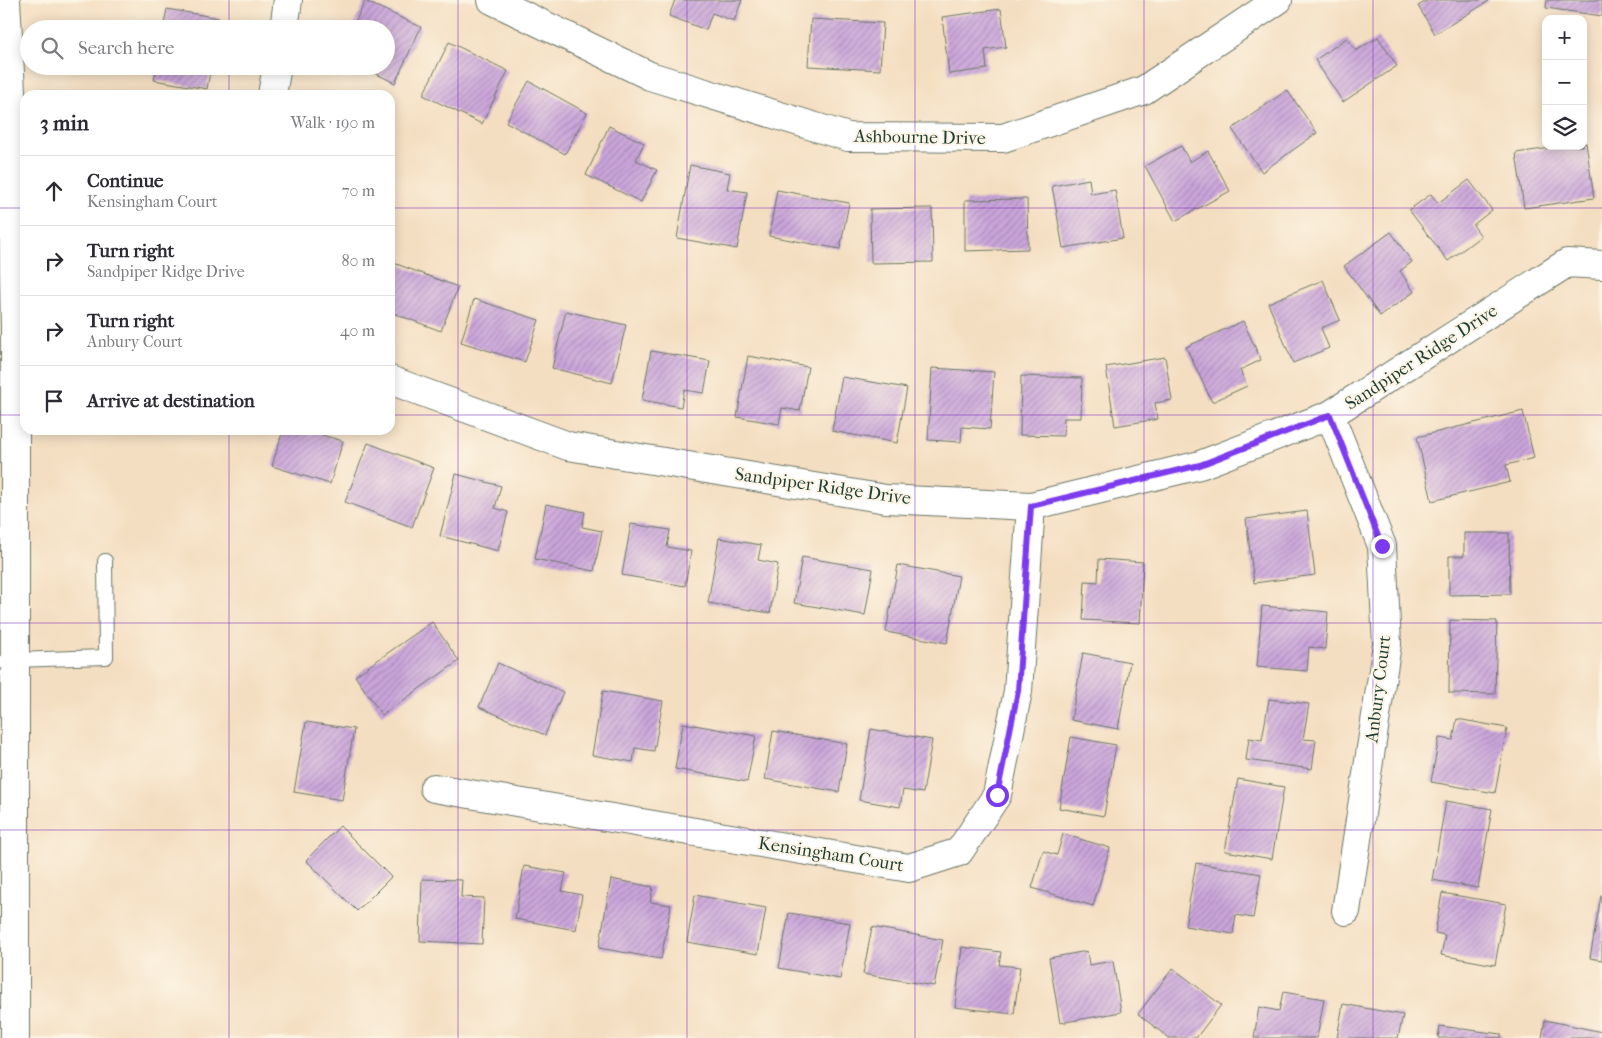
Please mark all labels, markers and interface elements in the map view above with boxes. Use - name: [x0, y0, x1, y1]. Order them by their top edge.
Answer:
- map controls: [1542, 15, 1587, 150]
- button: +: [1542, 15, 1587, 60]
- search box: [20, 20, 395, 75]
- icon: search: [38, 34, 66, 62]
- text: Search here: [78, 37, 174, 59]
- button: −: [1542, 60, 1587, 105]
- button: layers: [1542, 105, 1587, 150]
- text: 3 min: [40, 111, 89, 135]
- text: Walk · 190 m: [291, 113, 375, 132]
- street label: Ashbourne Drive: [853, 126, 986, 149]
- text: Continue: [87, 170, 163, 192]
- icon: ahead: [40, 177, 68, 205]
- text: 70 m: [342, 181, 375, 200]
- text: Kensingham Court: [87, 192, 218, 211]
- text: Turn right: [87, 240, 174, 262]
- icon: right: [40, 247, 68, 275]
- text: 80 m: [341, 251, 375, 270]
- text: Sandpiper Ridge Drive: [87, 262, 245, 281]
- street label: Sandpiper Ridge Drive: [1341, 300, 1501, 415]
- text: Turn right: [87, 310, 174, 332]
- icon: right: [40, 317, 68, 345]
- text: 40 m: [340, 321, 375, 340]
- text: Anbury Court: [87, 332, 183, 351]
- icon: arrive: [40, 387, 68, 415]
- text: Arrive at destination: [87, 390, 255, 412]
- street label: Sandpiper Ridge Drive: [734, 464, 912, 509]
- route end: [1371, 535, 1394, 558]
- street label: Anbury Court: [1361, 634, 1396, 745]
- route start: [986, 784, 1009, 807]
- street label: Kensingham Court: [757, 833, 906, 876]

